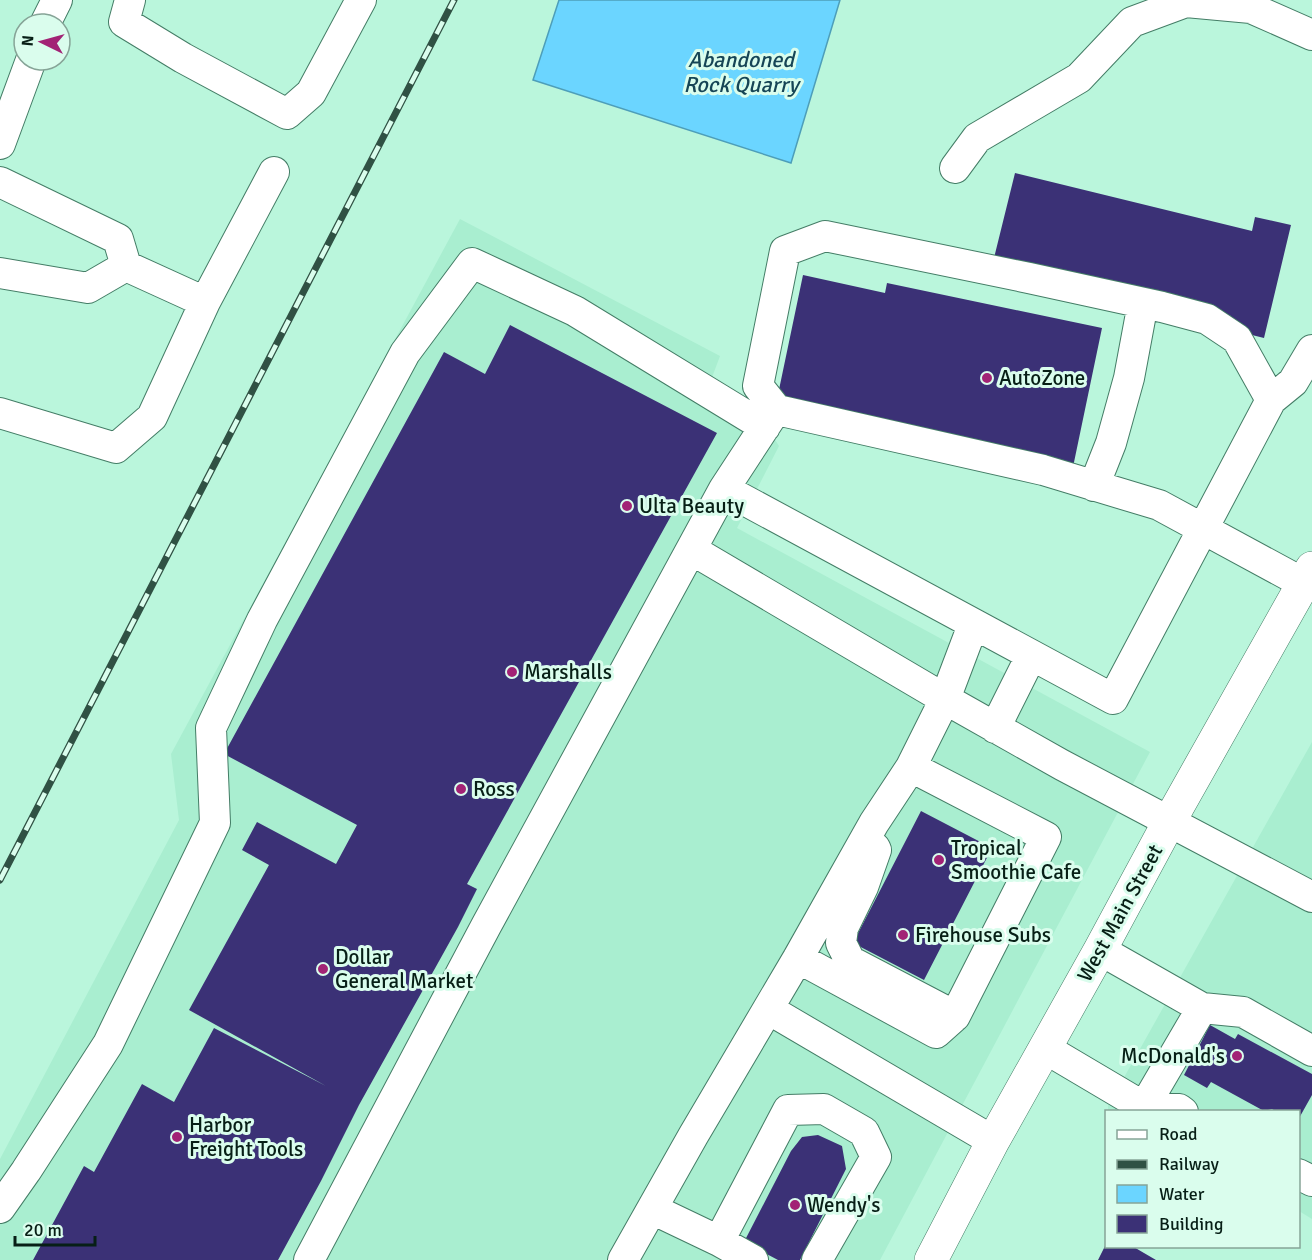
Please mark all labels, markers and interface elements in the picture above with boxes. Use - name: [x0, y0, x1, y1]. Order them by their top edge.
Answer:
- north arrow: [12, 12, 72, 72]
- text: N: [18, 34, 39, 47]
- water label: Abandoned Rock Quarry: [683, 46, 801, 98]
- place label: AutoZone: [999, 365, 1085, 391]
- marker: AutoZone: [980, 371, 994, 385]
- place label: Ulta Beauty: [639, 493, 744, 519]
- marker: Ulta Beauty: [620, 499, 634, 513]
- place label: Marshalls: [524, 659, 612, 685]
- marker: Marshalls: [505, 665, 519, 679]
- place label: Ross: [473, 776, 515, 802]
- marker: Ross: [454, 782, 468, 796]
- place label: Tropical Smoothie Cafe: [951, 835, 1081, 885]
- street label: West Main Street: [1072, 840, 1168, 986]
- marker: Tropical Smoothie Cafe: [932, 853, 946, 867]
- place label: Firehouse Subs: [915, 922, 1051, 948]
- marker: Firehouse Subs: [896, 928, 910, 942]
- place label: Dollar General Market: [335, 944, 473, 994]
- marker: Dollar General Market: [316, 962, 330, 976]
- place label: McDonald's: [1121, 1043, 1225, 1069]
- marker: McDonald's: [1230, 1049, 1244, 1063]
- legend: [1105, 1110, 1300, 1248]
- place label: Harbor Freight Tools: [189, 1112, 303, 1162]
- text: Road: [1159, 1123, 1198, 1145]
- marker: Harbor Freight Tools: [170, 1130, 184, 1144]
- text: Railway: [1159, 1153, 1220, 1175]
- text: Water: [1159, 1183, 1205, 1205]
- place label: Wendy's: [807, 1192, 880, 1218]
- marker: Wendy's: [788, 1198, 802, 1212]
- scale bar: [15, 1209, 94, 1247]
- text: Building: [1159, 1213, 1223, 1235]
- text: 20 m: [24, 1219, 62, 1241]

